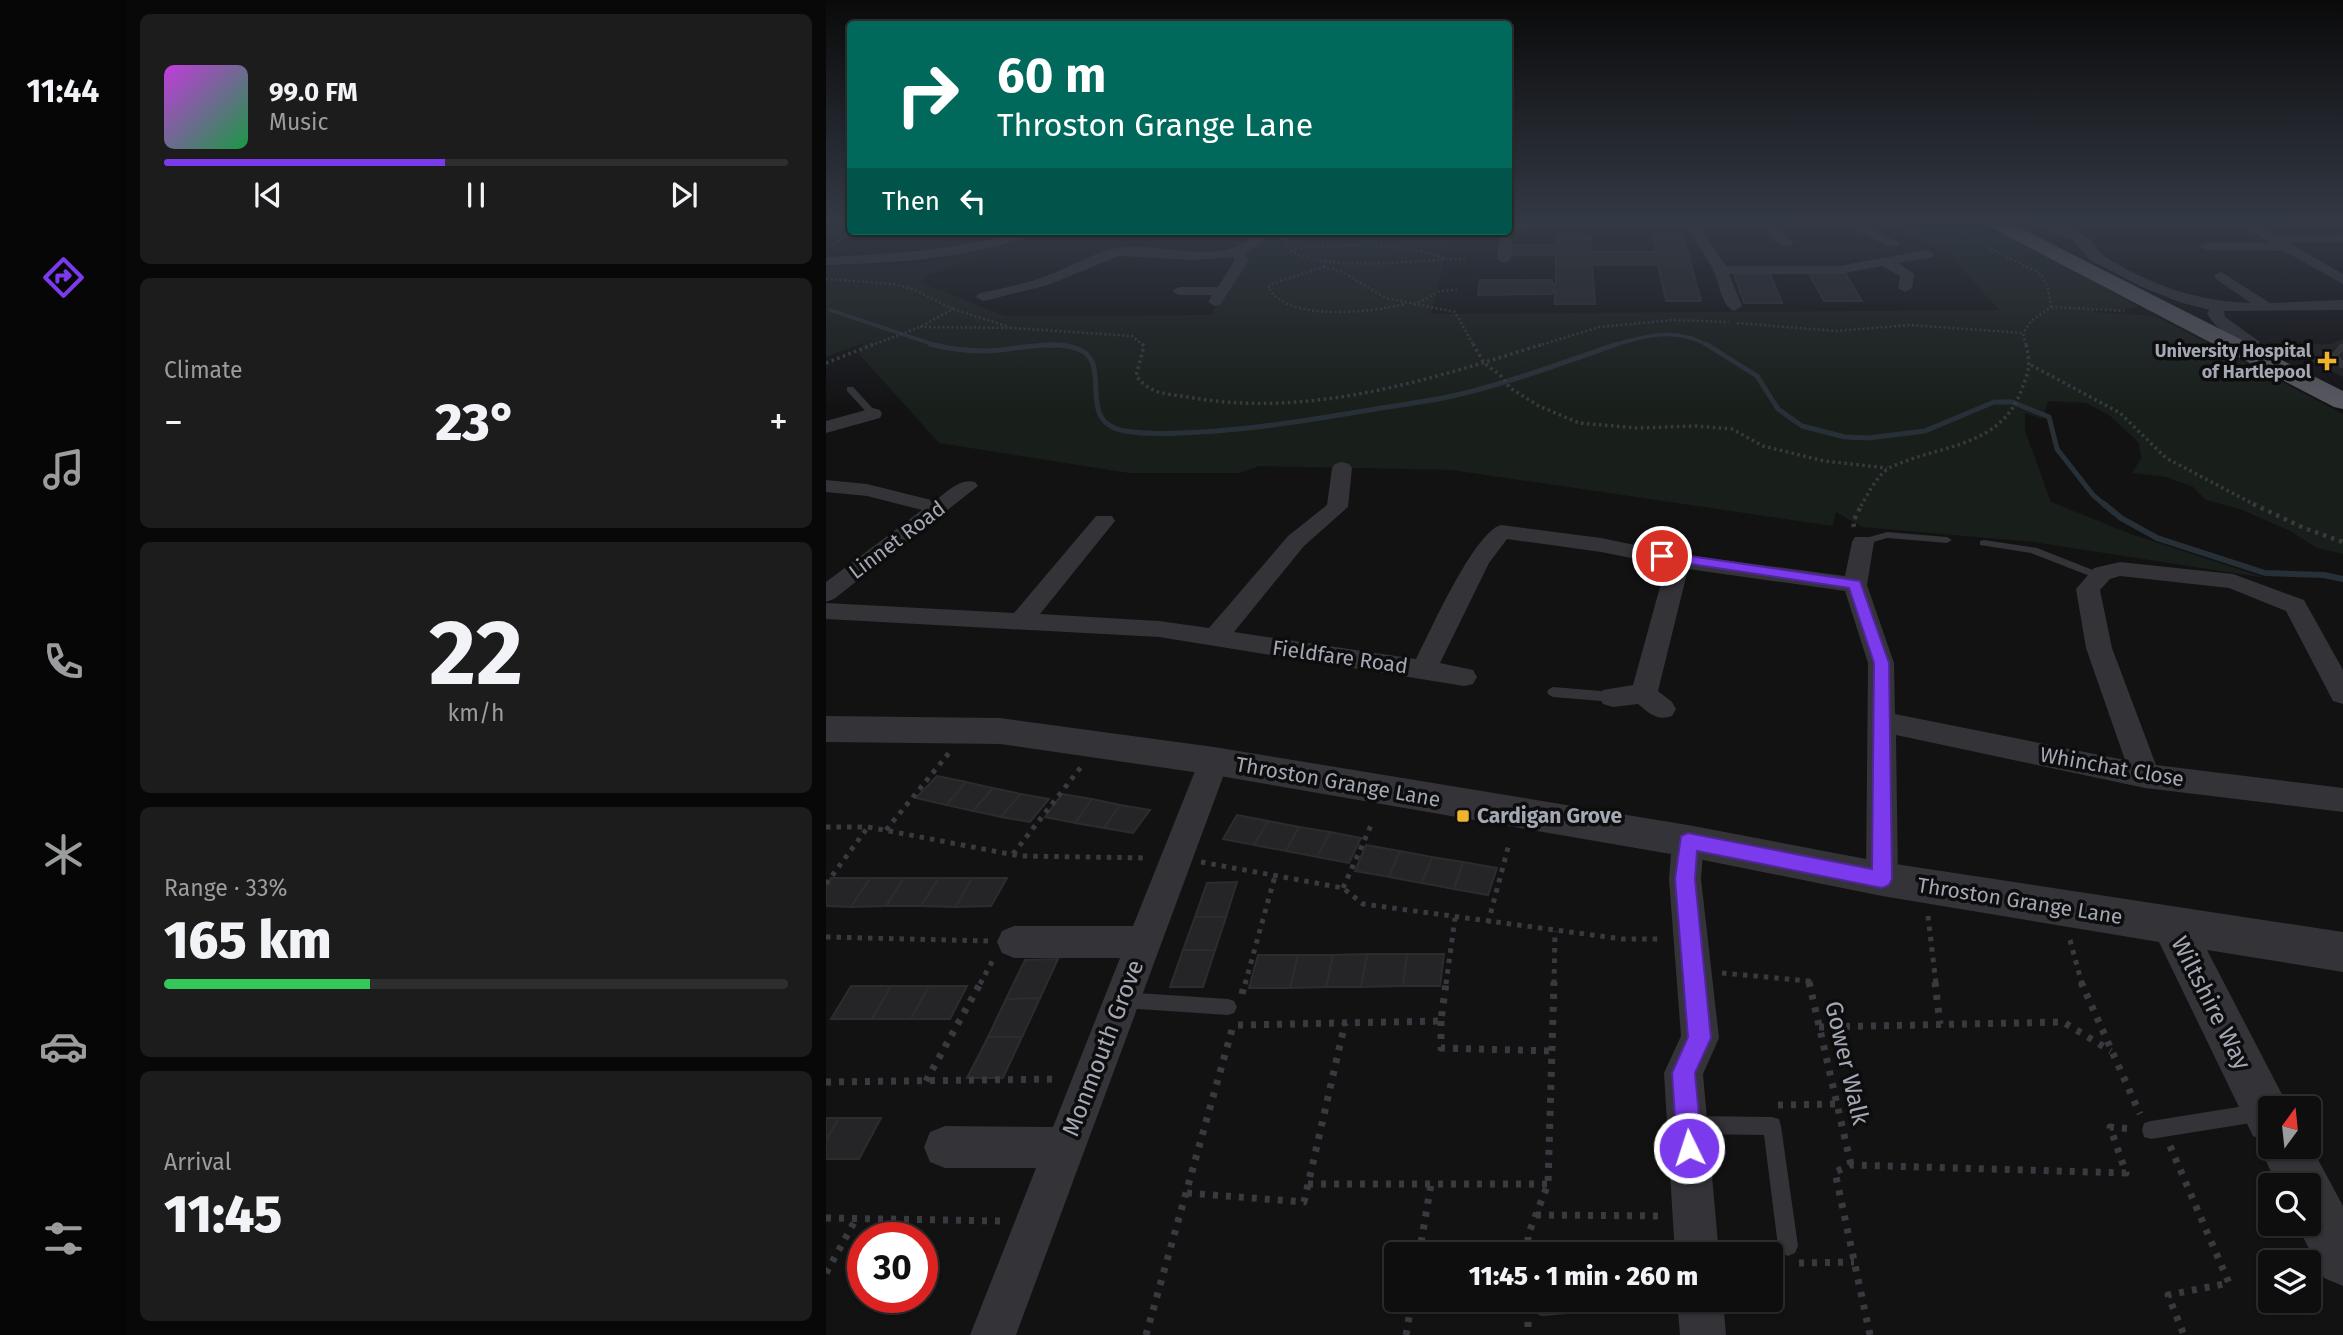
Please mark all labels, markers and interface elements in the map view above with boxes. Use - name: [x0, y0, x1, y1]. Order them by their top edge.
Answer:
- text: 60 m: [997, 46, 1106, 105]
- icon: right: [882, 49, 973, 140]
- text: 11:44: [27, 72, 99, 110]
- text: 99.0 FM: [269, 77, 358, 108]
- text: Throston Grange Lane: [997, 106, 1313, 144]
- text: Music: [269, 108, 329, 136]
- icon: previous: [249, 176, 287, 214]
- icon: pause: [457, 176, 495, 214]
- icon: next: [665, 176, 703, 214]
- icon: left: [954, 182, 992, 220]
- text: Then: [882, 186, 940, 217]
- icon: directions: [39, 253, 88, 302]
- place label: University Hospital of Hartlepool: [2155, 340, 2312, 383]
- marker: University Hospital of Hartlepool: [2317, 351, 2337, 371]
- text: Climate: [164, 356, 243, 384]
- text: 23°: [435, 391, 517, 454]
- text: −: [164, 399, 183, 445]
- text: +: [769, 399, 788, 445]
- icon: music: [39, 445, 88, 494]
- street label: Linnet Road: [844, 495, 950, 585]
- pin: [1632, 526, 1692, 586]
- icon: arrive: [1643, 537, 1681, 575]
- text: 22: [429, 599, 523, 708]
- street label: Fieldfare Road: [1271, 635, 1409, 679]
- icon: phone: [39, 637, 88, 686]
- text: km/h: [448, 699, 504, 727]
- street label: Whinchat Close: [2038, 742, 2186, 792]
- street label: Throston Grange Lane: [1234, 751, 1442, 813]
- place label: Cardigan Grove: [1477, 803, 1622, 829]
- marker: Cardigan Grove: [1455, 808, 1471, 824]
- icon: climate: [39, 830, 88, 879]
- street label: Throston Grange Lane: [1916, 872, 2124, 930]
- text: Range · 33%: [164, 874, 287, 902]
- text: 165 km: [164, 909, 331, 972]
- street label: Wiltshire Way: [2165, 932, 2257, 1075]
- street label: Monmouth Grove: [1056, 956, 1150, 1140]
- street label: Gower Walk: [1819, 998, 1875, 1128]
- icon: car: [39, 1022, 88, 1071]
- north arrow: [2258, 1096, 2320, 1158]
- map controls: [2258, 1096, 2321, 1313]
- position arrow: [1652, 1111, 1726, 1185]
- text: Arrival: [164, 1148, 231, 1176]
- button: search: [2258, 1173, 2321, 1236]
- text: 11:45: [164, 1183, 282, 1246]
- icon: filters: [39, 1214, 88, 1263]
- speed limit sign: 30: [847, 1222, 938, 1313]
- button: layers: [2258, 1250, 2321, 1313]
- text: 11:45 · 1 min · 260 m: [1469, 1261, 1698, 1292]

